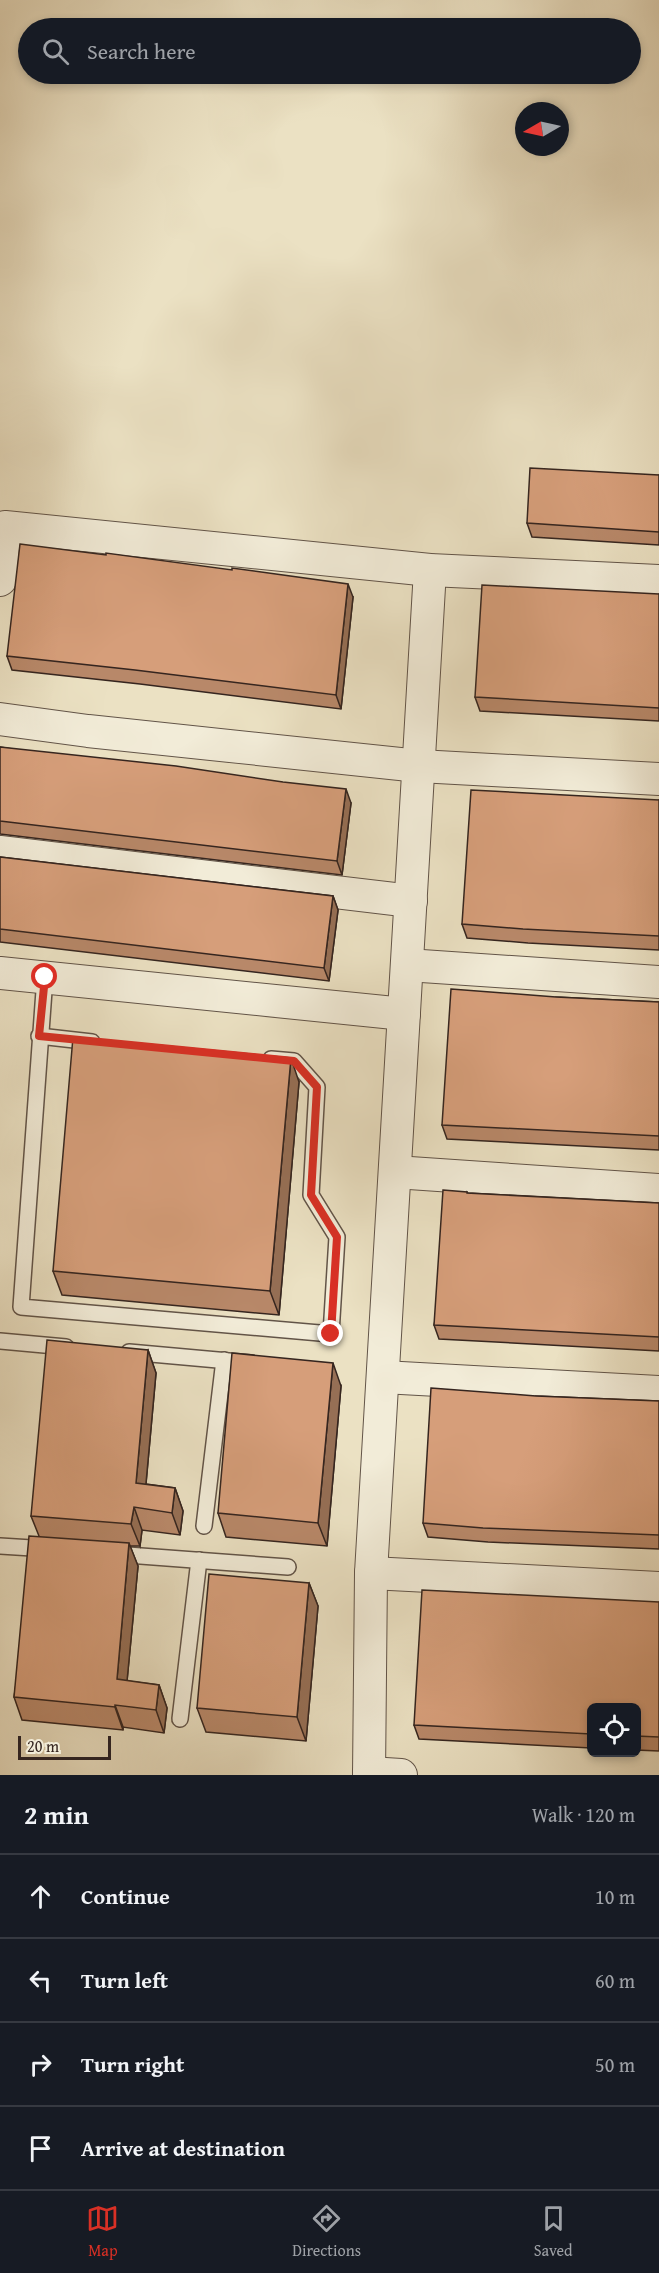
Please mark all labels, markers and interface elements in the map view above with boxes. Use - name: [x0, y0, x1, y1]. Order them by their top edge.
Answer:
- search box: [18, 18, 641, 84]
- icon: search: [39, 35, 72, 68]
- text: Search here: [87, 35, 196, 67]
- north arrow: [515, 102, 569, 156]
- route start: [31, 963, 57, 989]
- route end: [317, 1320, 343, 1346]
- map controls: [587, 1703, 641, 1757]
- button: locate: [587, 1703, 641, 1757]
- scale bar: [18, 1733, 111, 1760]
- text: 20 m: [27, 1734, 59, 1758]
- text: 2 min: [24, 1795, 89, 1834]
- text: Walk · 120 m: [532, 1800, 635, 1829]
- icon: ahead: [24, 1880, 57, 1913]
- text: Continue: [81, 1880, 170, 1912]
- text: 10 m: [595, 1882, 635, 1911]
- icon: left: [24, 1964, 57, 1997]
- text: Turn left: [81, 1964, 168, 1996]
- text: 60 m: [595, 1966, 635, 1995]
- icon: right: [24, 2048, 57, 2081]
- text: Turn right: [81, 2048, 184, 2080]
- text: 50 m: [595, 2050, 635, 2079]
- icon: arrive: [24, 2132, 57, 2165]
- text: Arrive at destination: [81, 2132, 285, 2164]
- tab: Map: [86, 2202, 119, 2262]
- tab: Directions: [292, 2202, 361, 2262]
- tab: Saved: [534, 2202, 573, 2262]

